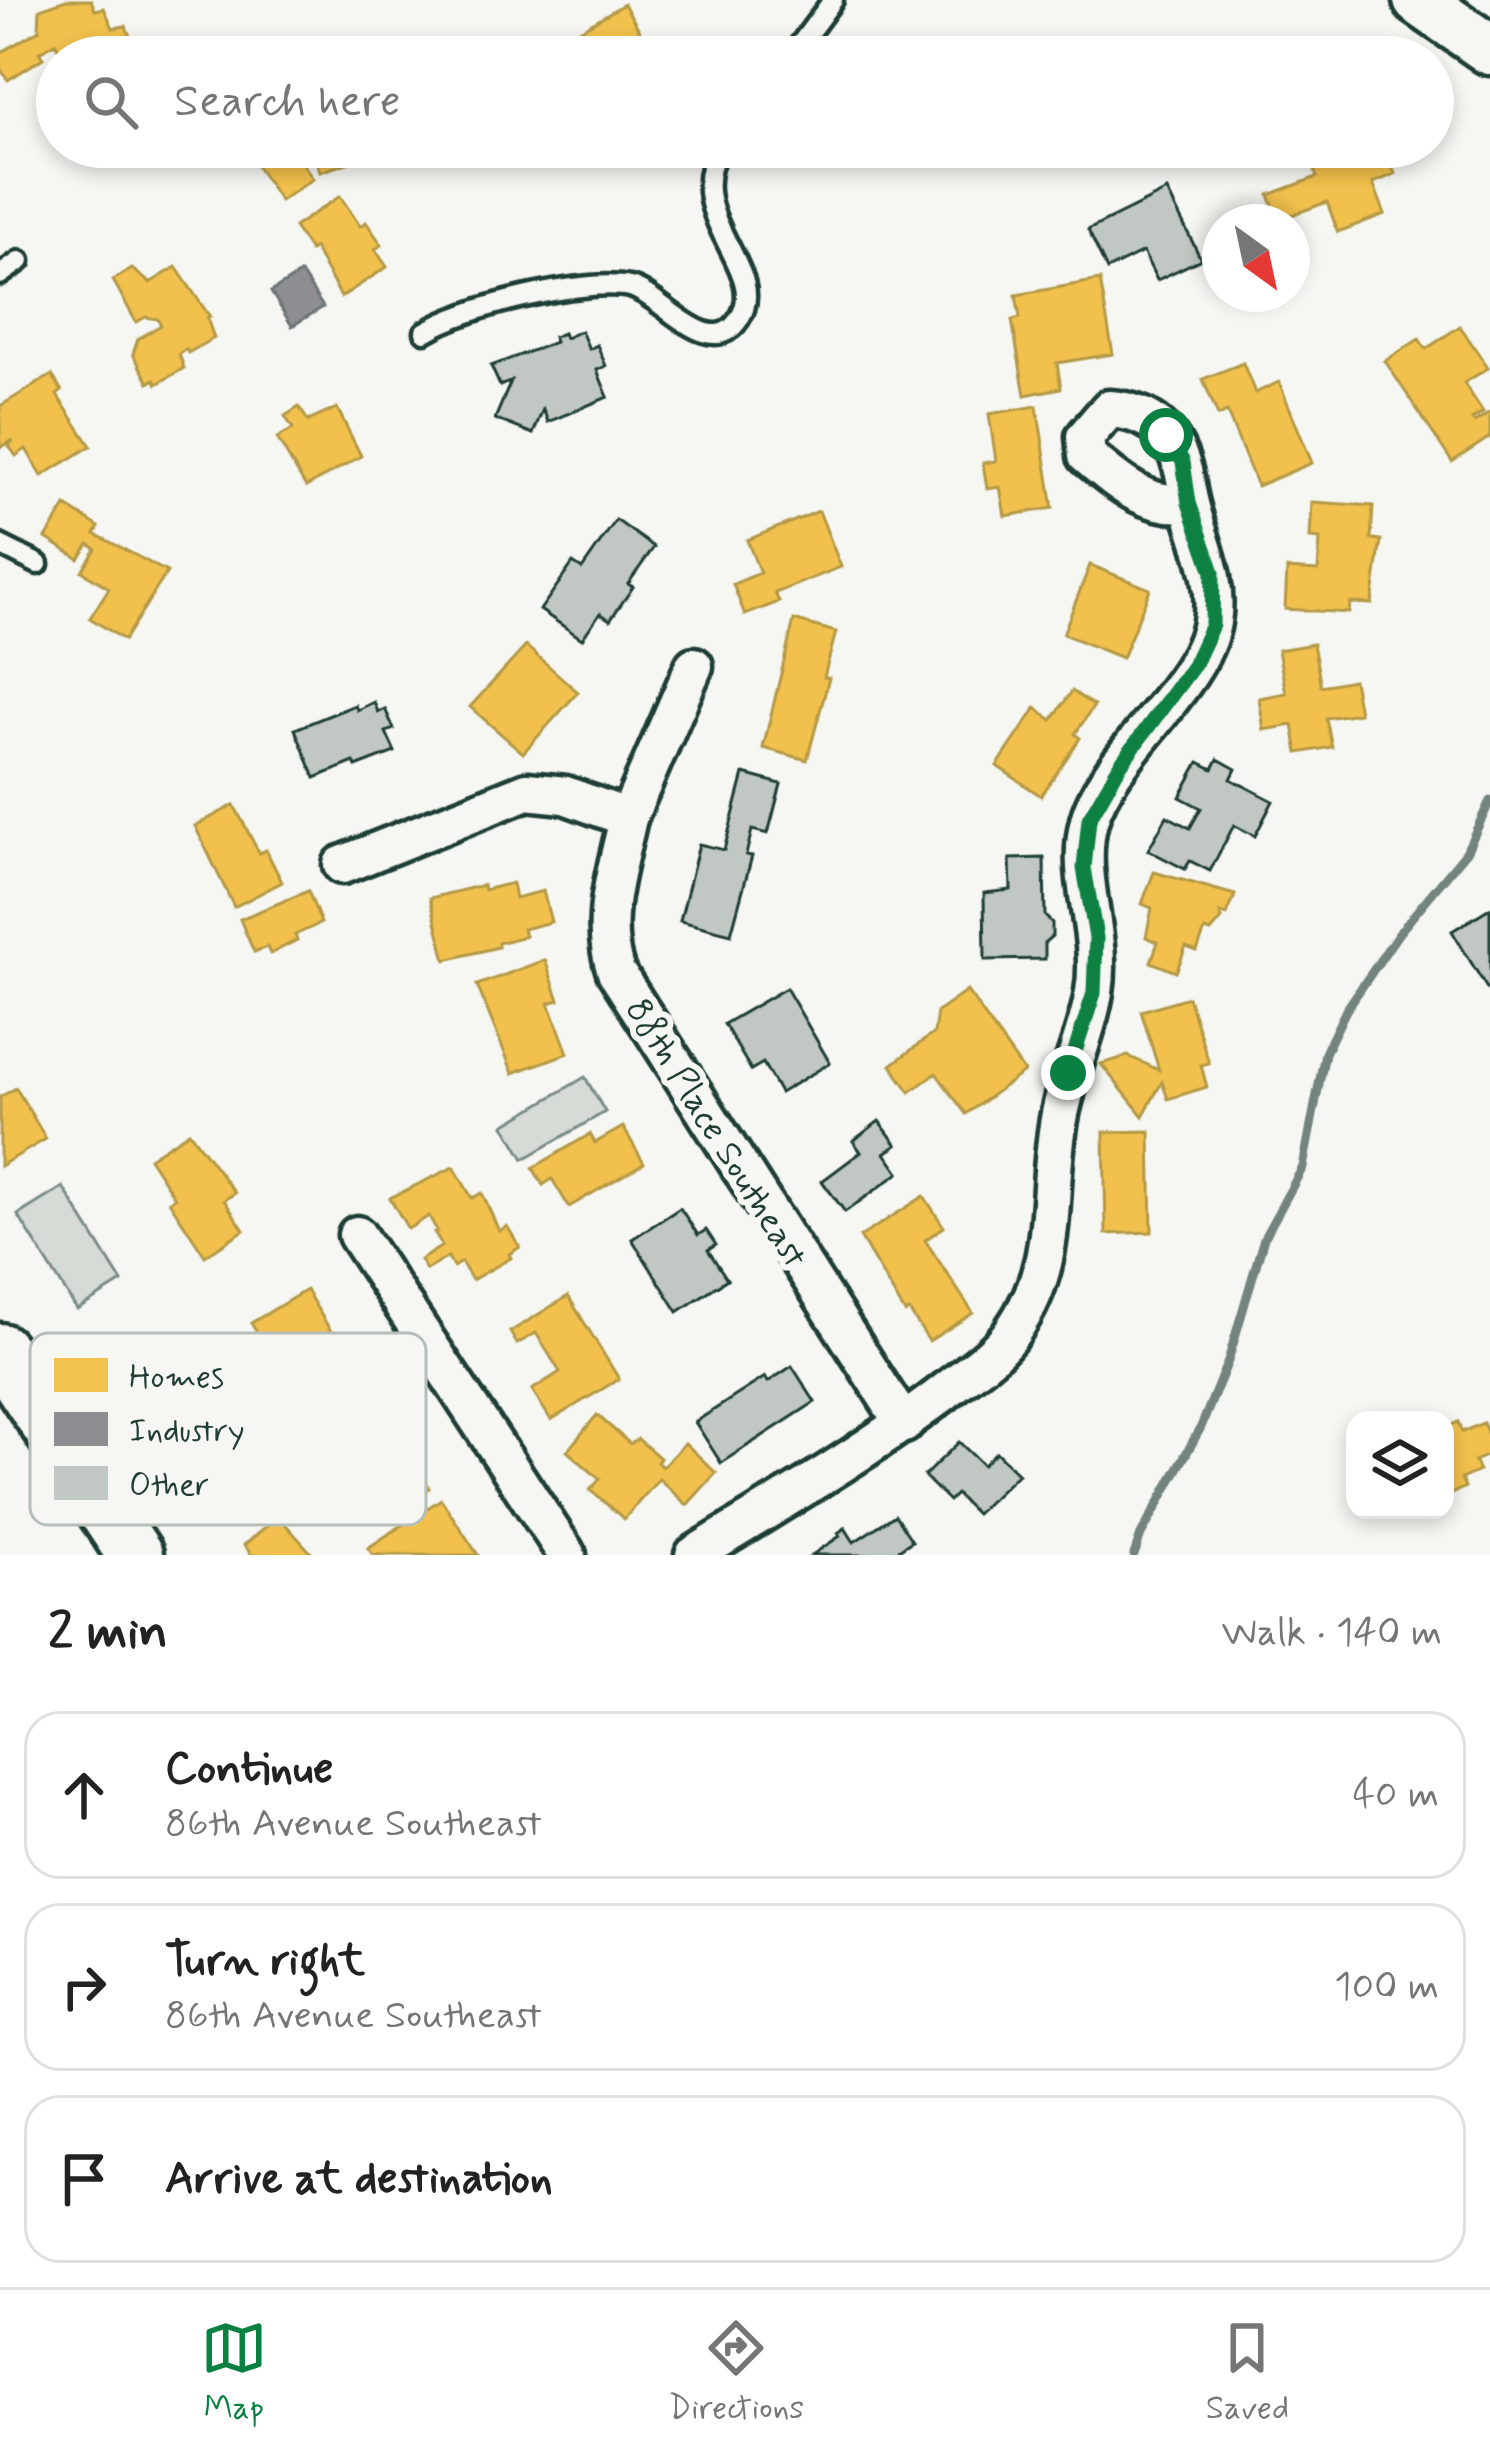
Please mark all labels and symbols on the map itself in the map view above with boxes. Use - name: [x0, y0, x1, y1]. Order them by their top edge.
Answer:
- north arrow: [1202, 204, 1310, 312]
- route start: [1139, 408, 1193, 462]
- street label: 88th Place Southeast: [613, 990, 817, 1278]
- route end: [1041, 1046, 1095, 1100]
- legend: [30, 1333, 426, 1525]
- text: Homes: [129, 1356, 224, 1400]
- text: Industry: [129, 1410, 245, 1454]
- text: Other: [129, 1464, 209, 1508]

